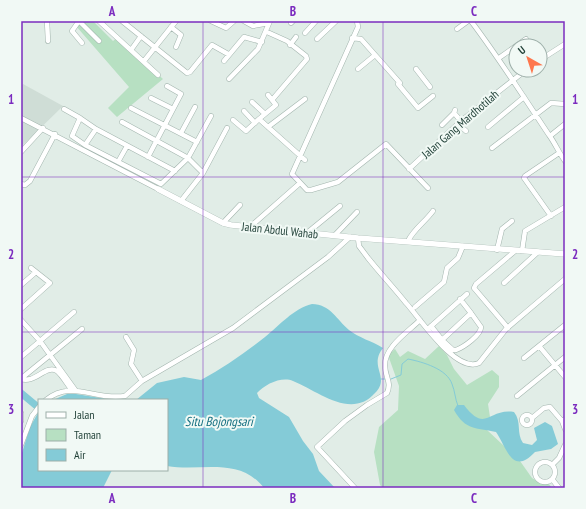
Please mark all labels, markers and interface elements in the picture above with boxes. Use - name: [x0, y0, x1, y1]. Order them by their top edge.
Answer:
- text: A: [108, 3, 116, 20]
- text: B: [290, 3, 296, 20]
- text: C: [471, 3, 477, 20]
- north arrow: [508, 38, 548, 78]
- text: U: [515, 43, 529, 57]
- street label: Jalan Gang Mardhotilah: [418, 87, 502, 162]
- text: 1: [8, 91, 14, 108]
- text: 1: [572, 91, 578, 108]
- street label: Jalan Abdul Wahab: [240, 218, 319, 241]
- text: 2: [8, 246, 14, 263]
- text: 2: [572, 246, 578, 263]
- legend: [38, 399, 168, 471]
- text: 3: [8, 401, 14, 418]
- text: 3: [572, 401, 578, 418]
- text: Jalan: [73, 407, 95, 422]
- water label: Situ Bojongsari: [185, 413, 255, 430]
- text: Taman: [74, 427, 101, 442]
- text: Air: [74, 447, 86, 462]
- text: A: [108, 490, 116, 507]
- text: B: [290, 490, 296, 507]
- text: C: [471, 490, 477, 507]

